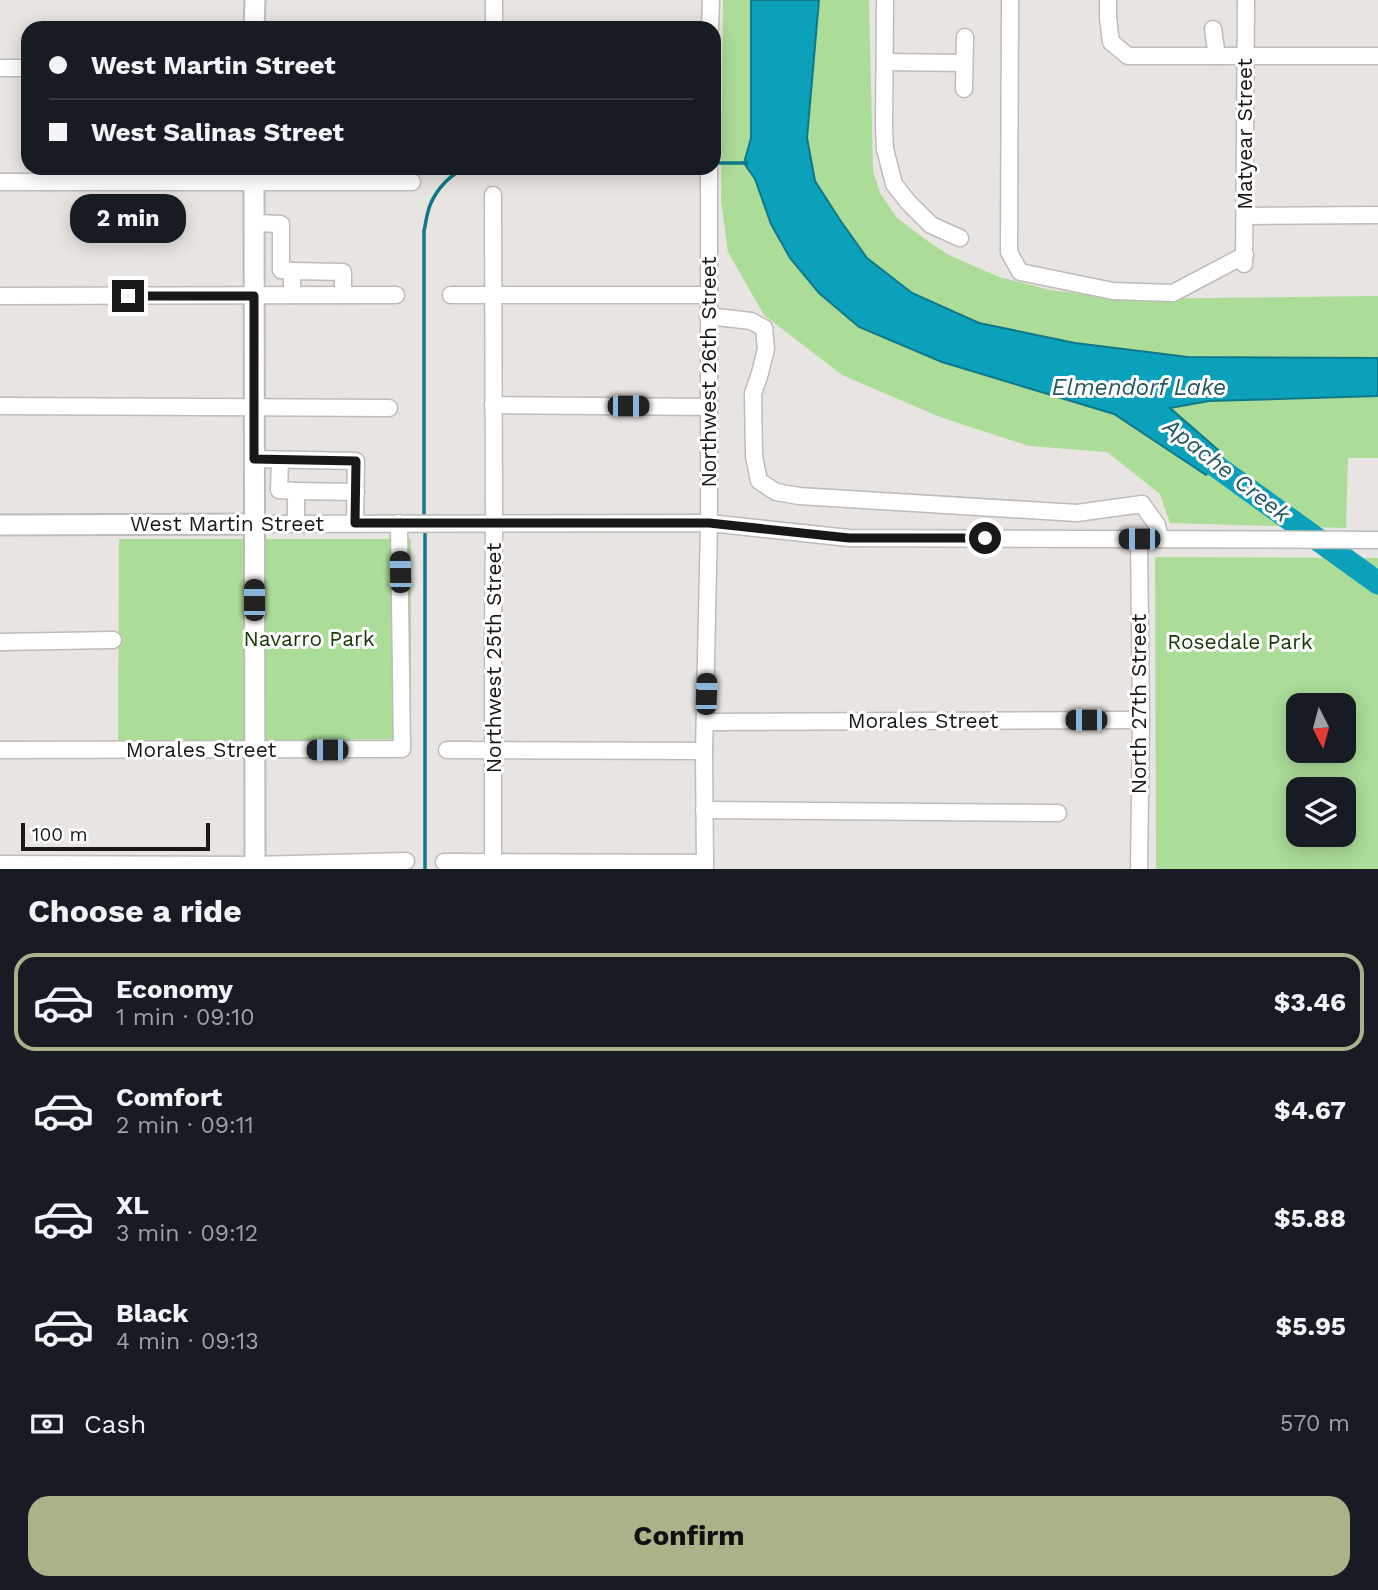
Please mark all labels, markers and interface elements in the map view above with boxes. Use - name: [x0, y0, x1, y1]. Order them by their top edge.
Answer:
- text: West Martin Street: [91, 50, 336, 80]
- street label: Matyear Street: [1232, 58, 1257, 210]
- text: West Salinas Street: [91, 117, 344, 147]
- callout: 2 min: [70, 194, 186, 244]
- text: 2 min: [97, 205, 159, 232]
- street label: Northwest 26th Street: [696, 256, 721, 487]
- route end: [112, 280, 144, 312]
- water label: Elmendorf Lake: [1052, 374, 1226, 401]
- car: [608, 396, 650, 417]
- water label: Apache Creek: [1157, 412, 1296, 529]
- street label: West Martin Street: [130, 511, 324, 536]
- route start: [969, 522, 1001, 554]
- car: [1119, 529, 1161, 550]
- street label: Northwest 25th Street: [481, 543, 506, 773]
- car: [390, 551, 411, 593]
- car: [244, 579, 265, 621]
- street label: North 27th Street: [1126, 614, 1151, 794]
- park label: Navarro Park: [243, 626, 375, 651]
- park label: Rosedale Park: [1167, 629, 1313, 654]
- car: [695, 673, 718, 715]
- north arrow: [1286, 693, 1356, 763]
- map controls: [1286, 693, 1356, 847]
- street label: Morales Street: [848, 708, 998, 733]
- car: [1066, 710, 1108, 731]
- street label: Morales Street: [126, 737, 276, 762]
- car: [307, 740, 349, 761]
- button: layers: [1286, 777, 1356, 847]
- scale bar: [21, 820, 210, 852]
- text: 100 m: [32, 823, 88, 846]
- text: Choose a ride: [28, 892, 242, 930]
- icon: car: [32, 971, 95, 1034]
- text: Economy: [116, 974, 233, 1004]
- text: $3.46: [1274, 987, 1346, 1017]
- text: 1 min · 09:10: [116, 1004, 255, 1031]
- icon: car: [32, 1079, 95, 1142]
- text: Comfort: [116, 1082, 222, 1112]
- text: $4.67: [1274, 1095, 1346, 1125]
- text: 2 min · 09:11: [116, 1112, 254, 1139]
- icon: car: [32, 1187, 95, 1250]
- text: XL: [116, 1190, 149, 1220]
- text: $5.88: [1274, 1203, 1346, 1233]
- text: 3 min · 09:12: [116, 1220, 258, 1247]
- icon: car: [32, 1295, 95, 1358]
- text: Black: [116, 1298, 188, 1328]
- text: $5.95: [1276, 1311, 1346, 1341]
- text: 4 min · 09:13: [116, 1328, 259, 1355]
- icon: cash: [28, 1405, 66, 1443]
- text: Cash: [84, 1409, 146, 1439]
- text: 570 m: [1280, 1410, 1350, 1437]
- button: Confirm: [28, 1496, 1350, 1576]

